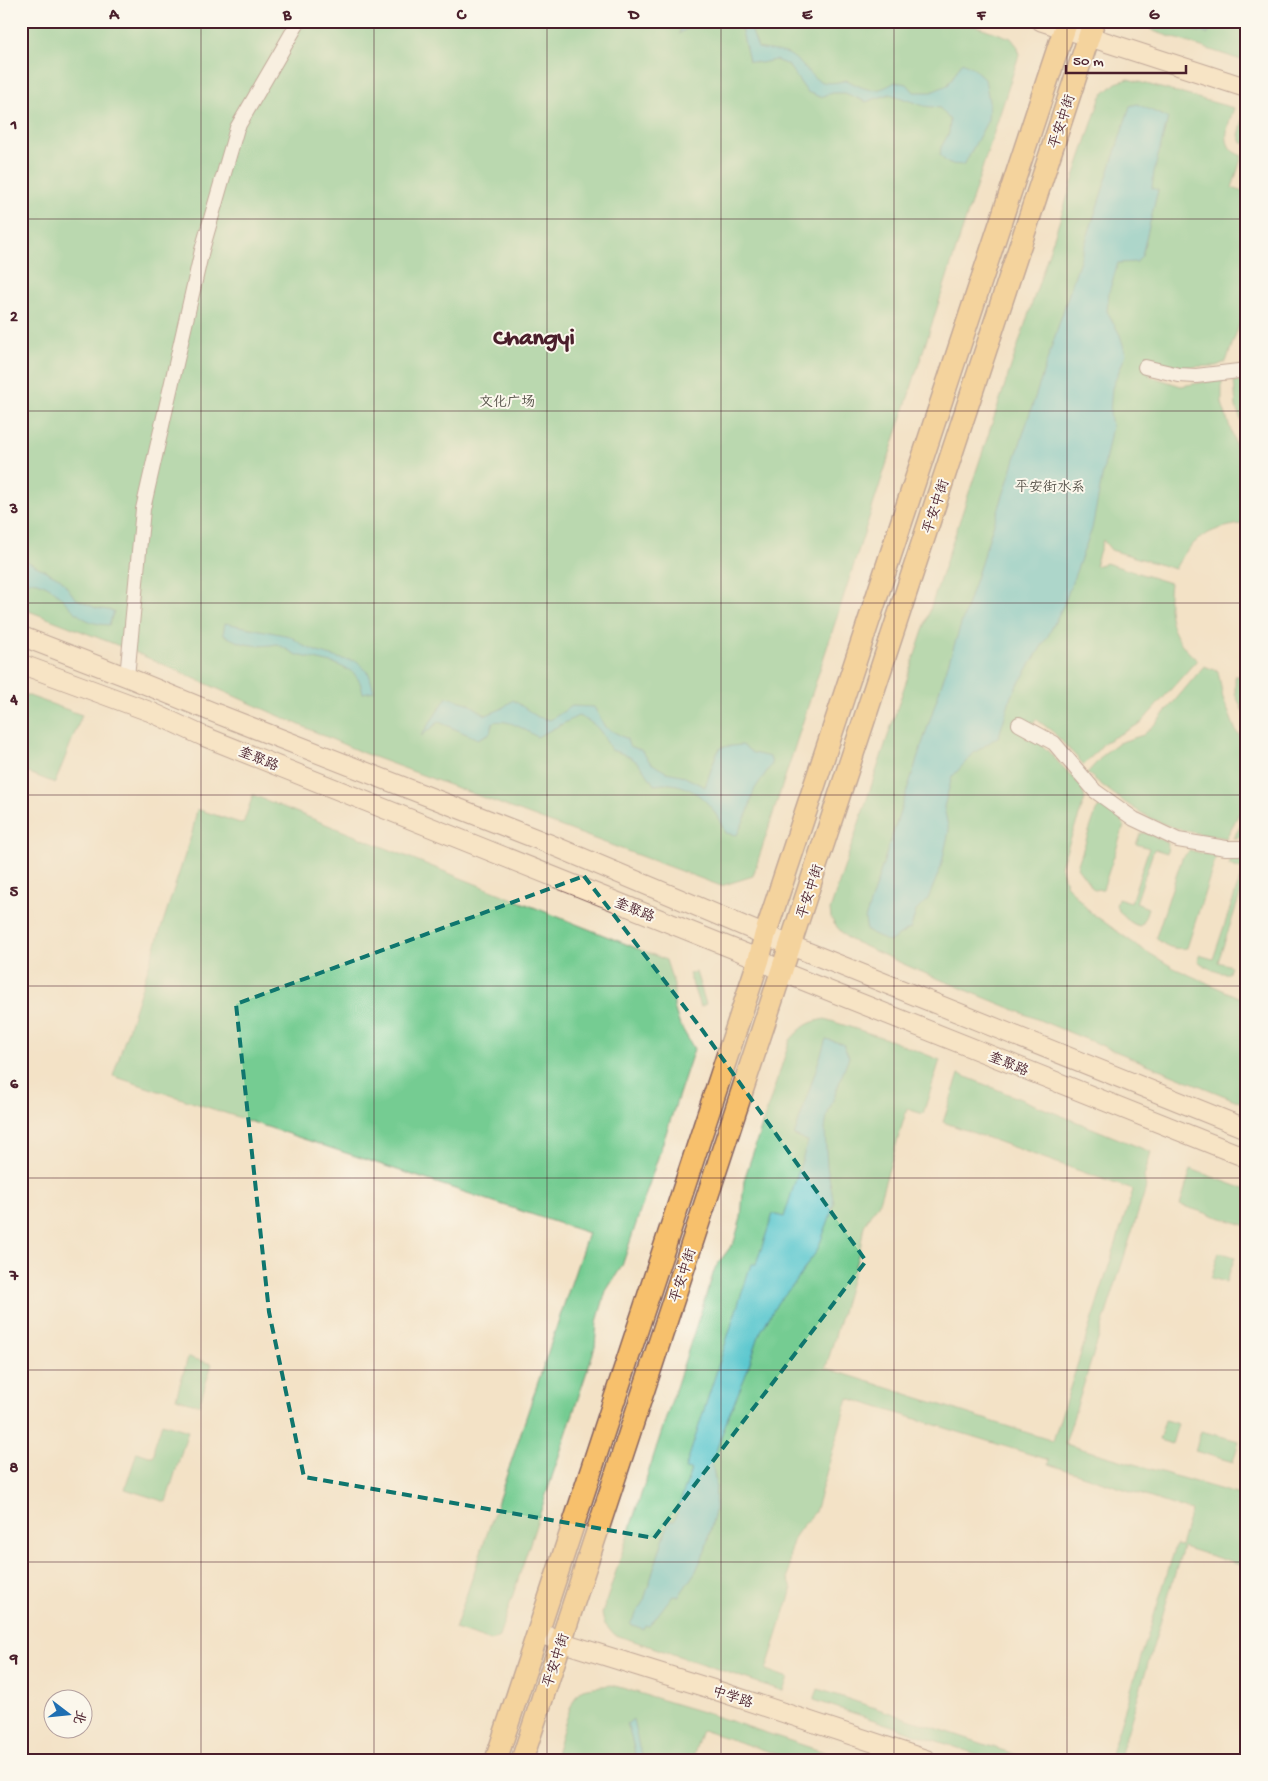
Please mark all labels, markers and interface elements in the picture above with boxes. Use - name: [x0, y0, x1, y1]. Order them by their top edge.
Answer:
- text: A: [108, 7, 120, 26]
- text: B: [282, 7, 292, 26]
- text: C: [456, 7, 467, 26]
- text: D: [627, 7, 640, 26]
- text: E: [802, 7, 813, 26]
- text: F: [976, 7, 987, 26]
- text: G: [1149, 7, 1160, 26]
- scale bar: [1066, 42, 1186, 74]
- text: 50 m: [1073, 53, 1104, 71]
- street label: 平安中街: [1046, 92, 1080, 151]
- text: 1: [10, 117, 17, 136]
- text: 2: [10, 309, 18, 328]
- district label: Changyi: [493, 325, 575, 354]
- park label: 文化广场: [479, 394, 535, 412]
- street label: 平安中街: [920, 477, 954, 536]
- park label: 平安街水系: [1015, 479, 1085, 497]
- text: 3: [9, 501, 18, 520]
- text: 4: [9, 692, 18, 711]
- street label: 奎聚路: [235, 744, 281, 776]
- street label: 平安中街: [794, 862, 828, 921]
- text: 5: [10, 884, 19, 903]
- street label: 奎聚路: [611, 895, 657, 927]
- street label: 奎聚路: [985, 1049, 1031, 1081]
- text: 6: [10, 1076, 19, 1095]
- street label: 平安中街: [667, 1246, 701, 1305]
- text: 7: [9, 1268, 19, 1287]
- text: 8: [10, 1460, 19, 1479]
- street label: 平安中街: [540, 1631, 574, 1690]
- text: 9: [9, 1651, 18, 1670]
- street label: 中学路: [710, 1683, 755, 1713]
- north arrow: [42, 1688, 92, 1738]
- text: 北: [68, 1708, 88, 1726]

